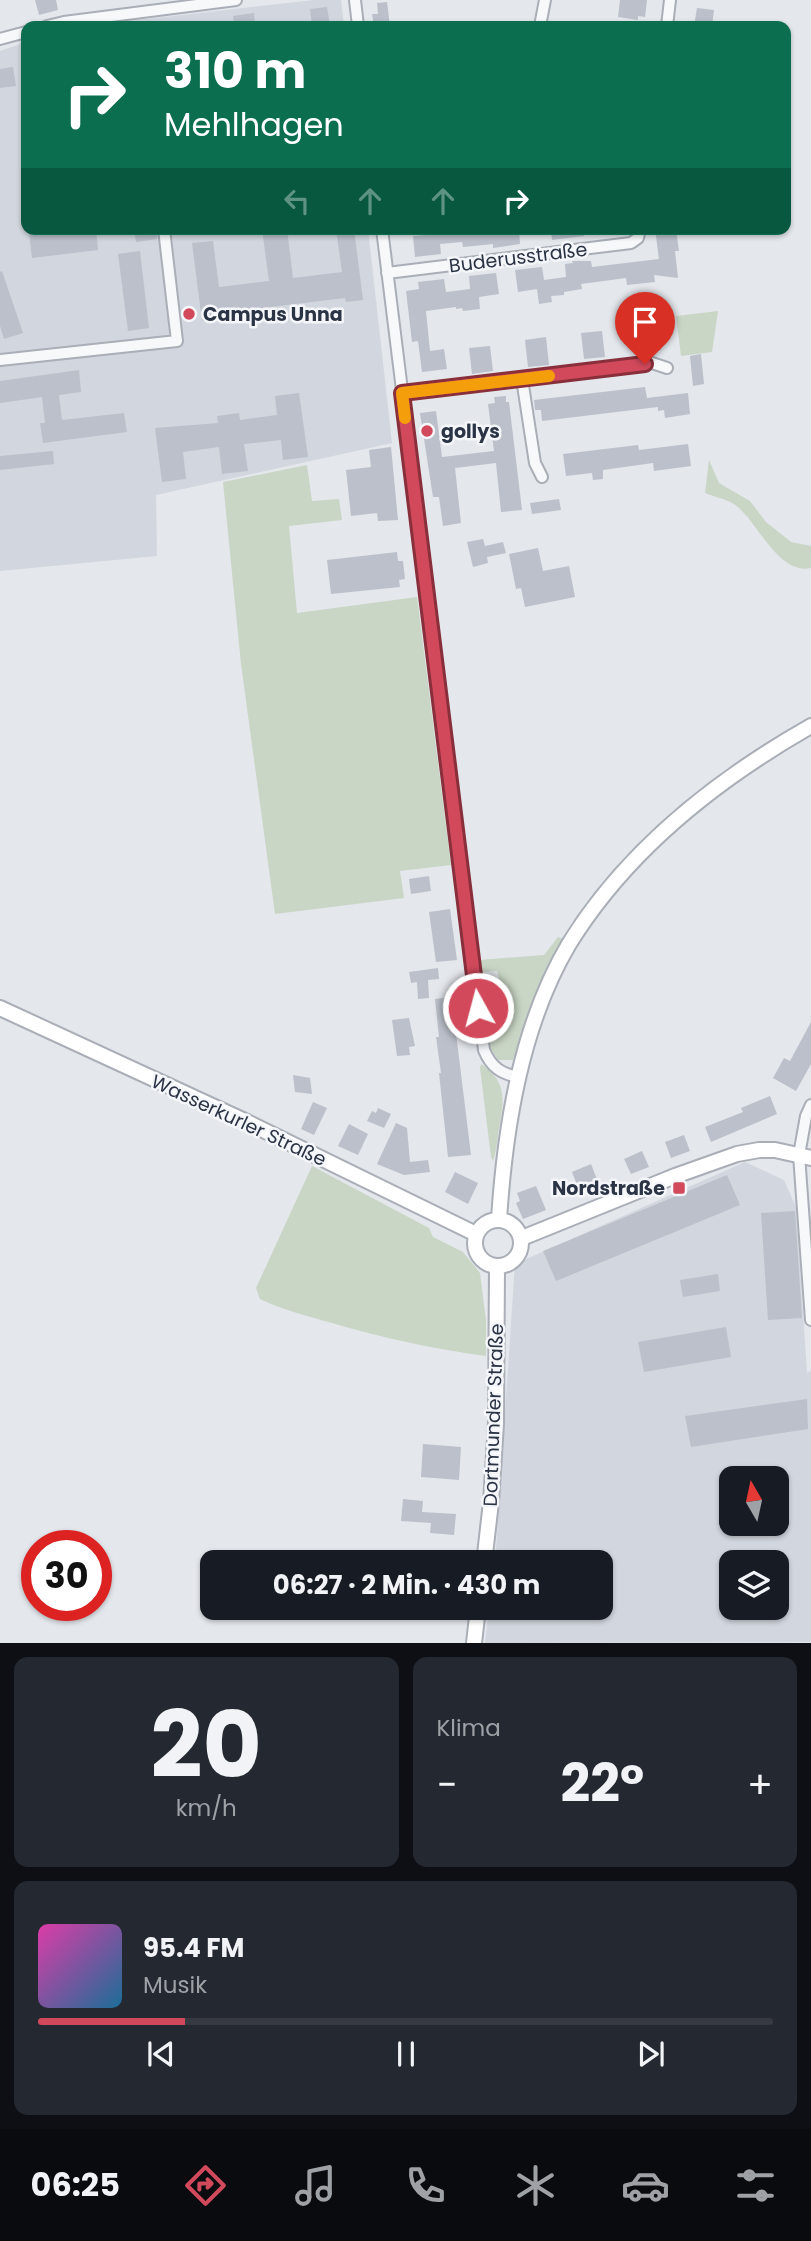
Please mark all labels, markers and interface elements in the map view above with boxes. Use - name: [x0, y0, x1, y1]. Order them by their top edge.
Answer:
- text: 310 m: [164, 37, 306, 105]
- icon: right: [49, 49, 140, 140]
- text: Mehlhagen: [164, 102, 344, 147]
- icon: left: [278, 182, 316, 220]
- icon: ahead: [351, 182, 389, 220]
- icon: ahead: [424, 182, 462, 220]
- icon: right: [497, 182, 535, 220]
- street label: Buderusstraße: [447, 236, 589, 279]
- pin: [615, 292, 675, 364]
- place label: Campus Unna: [203, 301, 343, 328]
- icon: arrive: [626, 303, 664, 341]
- marker: Campus Unna: [181, 306, 197, 322]
- place label: gollys: [441, 418, 500, 445]
- marker: gollys: [419, 423, 435, 439]
- position arrow: [441, 971, 515, 1045]
- street label: Wasserkurler Straße: [147, 1068, 331, 1173]
- place label: Nordstraße: [552, 1175, 665, 1202]
- marker: Nordstraße: [671, 1180, 687, 1196]
- street label: Dortmunder Straße: [477, 1323, 510, 1507]
- north arrow: [719, 1466, 789, 1536]
- map controls: [719, 1466, 789, 1620]
- speed limit sign: 30: [21, 1530, 112, 1621]
- button: layers: [719, 1550, 789, 1620]
- text: 06:27 · 2 Min. · 430 m: [273, 1567, 540, 1603]
- text: 20: [151, 1681, 262, 1809]
- text: Klima: [437, 1712, 501, 1744]
- text: 22°: [561, 1747, 644, 1820]
- text: −: [437, 1758, 457, 1811]
- text: +: [747, 1758, 773, 1811]
- text: km/h: [176, 1792, 237, 1824]
- text: 95.4 FM: [143, 1930, 244, 1966]
- text: Musik: [143, 1969, 207, 2001]
- icon: previous: [142, 2035, 180, 2073]
- icon: pause: [387, 2035, 425, 2073]
- icon: next: [632, 2035, 670, 2073]
- icon: directions: [181, 2161, 230, 2210]
- icon: music: [291, 2161, 340, 2210]
- icon: phone: [401, 2161, 450, 2210]
- icon: climate: [511, 2161, 560, 2210]
- icon: car: [621, 2161, 670, 2210]
- icon: filters: [731, 2161, 780, 2210]
- text: 06:25: [31, 2162, 120, 2207]

